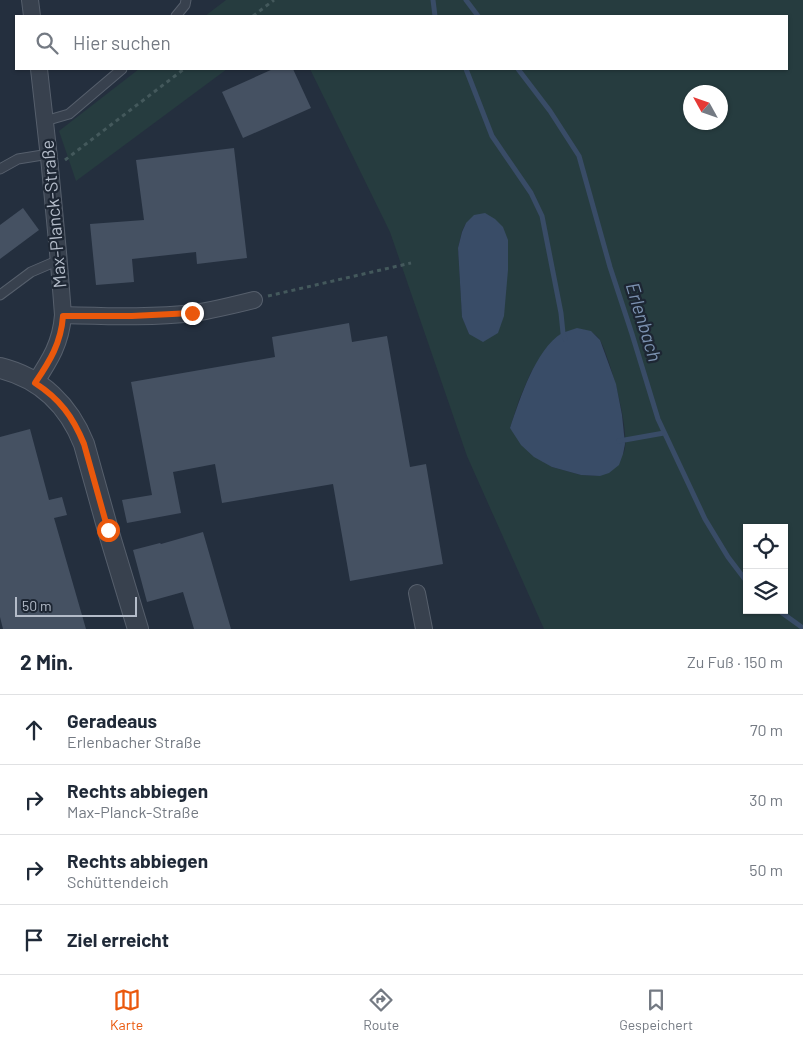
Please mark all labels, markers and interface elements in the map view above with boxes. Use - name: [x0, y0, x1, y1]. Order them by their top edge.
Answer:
- search box: [15, 15, 788, 70]
- icon: search: [33, 29, 61, 57]
- text: Hier suchen: [73, 31, 171, 54]
- north arrow: [683, 85, 728, 130]
- street label: Max-Planck-Straße: [36, 139, 70, 289]
- water label: Erlenbach: [622, 280, 667, 364]
- route end: [181, 302, 204, 325]
- route start: [97, 519, 120, 542]
- map controls: [743, 524, 788, 614]
- button: locate: [743, 524, 788, 569]
- button: layers: [743, 569, 788, 614]
- scale bar: [15, 594, 138, 617]
- text: 50 m: [22, 597, 51, 614]
- text: 2 Min.: [20, 649, 73, 674]
- text: Zu Fuß · 150 m: [687, 652, 783, 671]
- text: Geradeaus: [67, 709, 157, 732]
- icon: ahead: [20, 716, 48, 744]
- text: 70 m: [750, 720, 783, 739]
- text: Erlenbacher Straße: [67, 732, 201, 751]
- text: Rechts abbiegen: [67, 779, 208, 802]
- icon: right: [20, 786, 48, 814]
- text: 30 m: [749, 790, 783, 809]
- text: Max-Planck-Straße: [67, 802, 199, 821]
- text: Rechts abbiegen: [67, 849, 208, 872]
- icon: right: [20, 856, 48, 884]
- text: 50 m: [749, 860, 783, 879]
- text: Schüttendeich: [67, 872, 169, 891]
- icon: arrive: [20, 926, 48, 954]
- text: Ziel erreicht: [67, 928, 169, 951]
- tab: Karte: [110, 986, 143, 1033]
- tab: Route: [363, 986, 399, 1033]
- tab: Gespeichert: [619, 986, 693, 1033]

